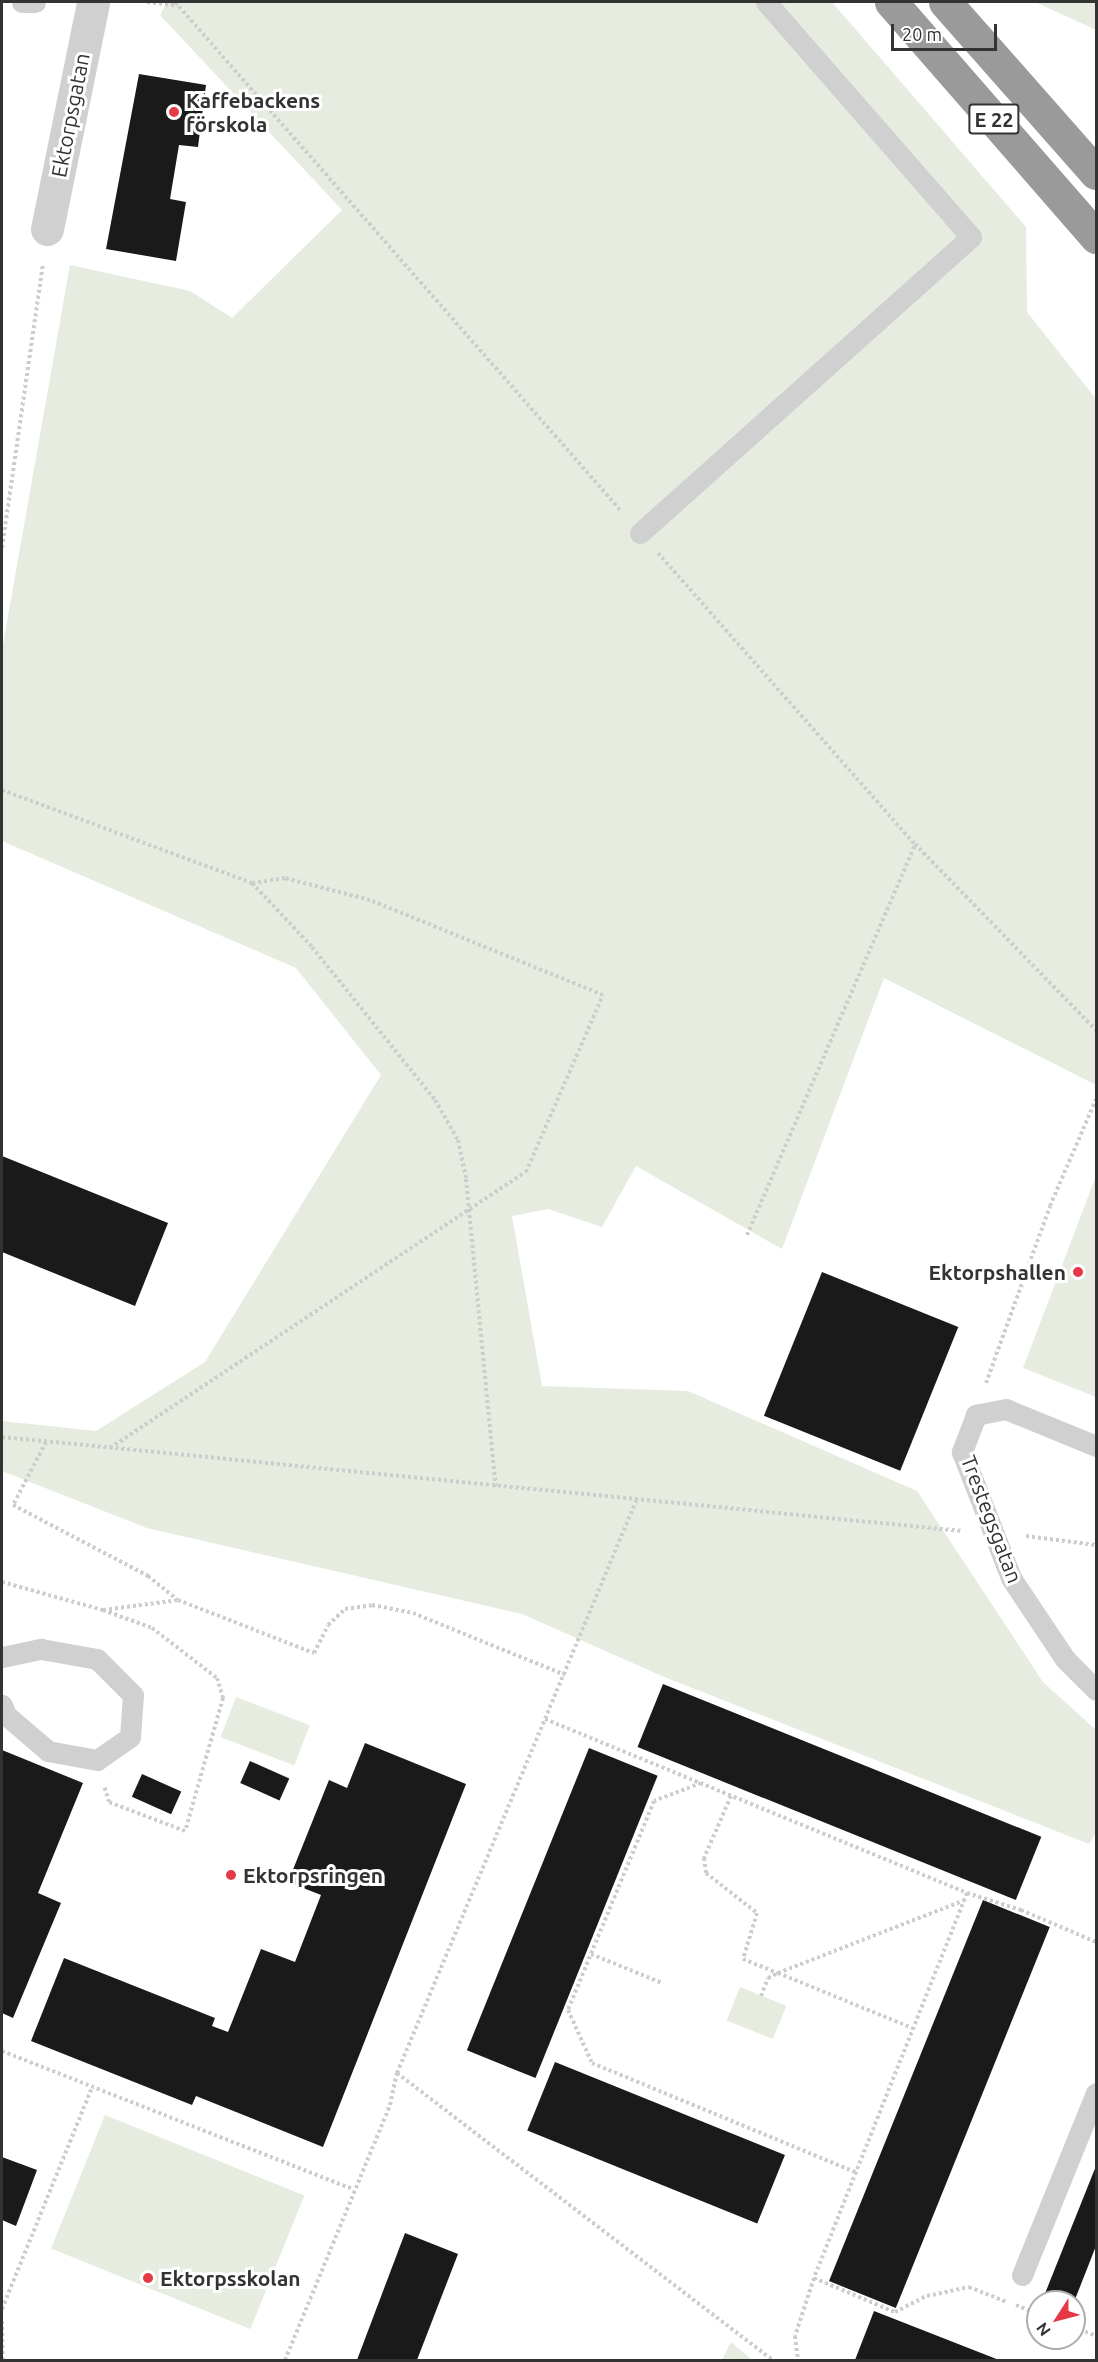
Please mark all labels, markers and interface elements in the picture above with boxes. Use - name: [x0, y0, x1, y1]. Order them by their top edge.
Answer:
- scale bar: [894, 12, 1000, 50]
- text: 20 m: [902, 24, 942, 44]
- street label: Ektorpsgatan: [46, 51, 94, 179]
- place label: Kaffebackens förskola: [186, 87, 320, 137]
- road number: E 22: [967, 102, 1021, 136]
- marker: Kaffebackens förskola: [167, 105, 181, 119]
- place label: Ektorpshallen: [929, 1259, 1066, 1285]
- marker: Ektorpshallen: [1071, 1265, 1085, 1279]
- street label: Trestegsgatan: [956, 1452, 1028, 1586]
- place label: Ektorpsringen: [243, 1862, 383, 1888]
- marker: Ektorpsringen: [224, 1868, 238, 1882]
- place label: Ektorpsskolan: [160, 2265, 301, 2291]
- marker: Ektorpsskolan: [141, 2271, 155, 2285]
- north arrow: [1026, 2290, 1086, 2350]
- text: N: [1032, 2319, 1054, 2340]

